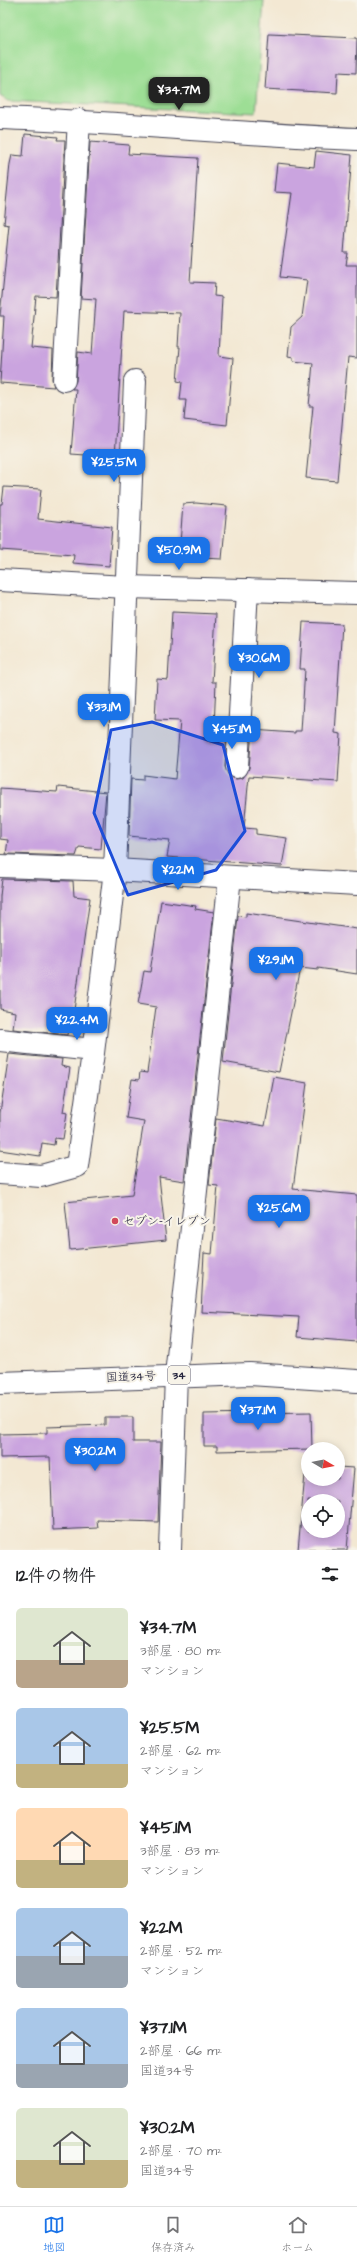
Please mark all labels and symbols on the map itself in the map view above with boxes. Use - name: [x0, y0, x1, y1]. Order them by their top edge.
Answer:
- pin: ¥34.7M: [146, 77, 212, 111]
- pin: ¥25.5M: [81, 449, 147, 483]
- pin: ¥50.9M: [146, 537, 212, 571]
- pin: ¥30.6M: [226, 645, 292, 679]
- pin: ¥33.1M: [71, 694, 137, 728]
- pin: ¥45.1M: [199, 716, 265, 750]
- pin: ¥22M: [154, 857, 202, 891]
- pin: ¥29.1M: [243, 947, 309, 981]
- pin: ¥22.4M: [44, 1007, 110, 1041]
- pin: ¥25.6M: [246, 1195, 312, 1229]
- place label: セブン-イレブン: [123, 1213, 211, 1230]
- marker: セブン-イレブン: [110, 1216, 120, 1226]
- road number: 34: [168, 1366, 190, 1384]
- street label: 国道34号: [106, 1368, 156, 1386]
- pin: ¥37.1M: [225, 1397, 291, 1431]
- pin: ¥30.2M: [62, 1438, 128, 1472]
- north arrow: [301, 1442, 345, 1486]

